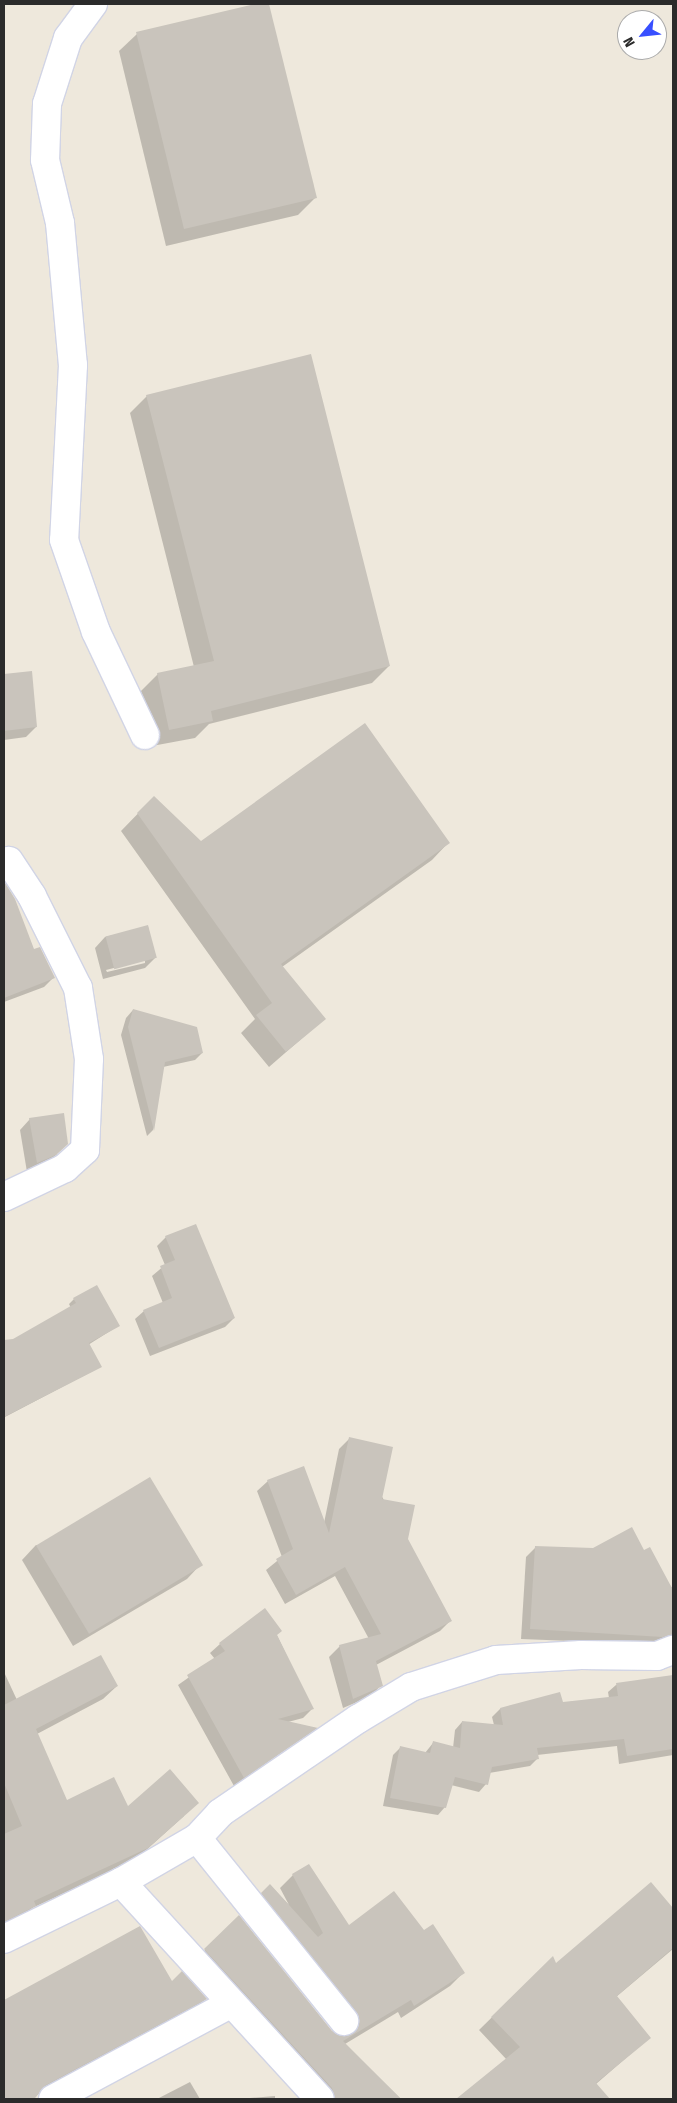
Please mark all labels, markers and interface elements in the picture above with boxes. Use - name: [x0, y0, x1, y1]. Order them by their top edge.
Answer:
- north arrow: [617, 10, 667, 60]
- text: N: [620, 34, 639, 50]

